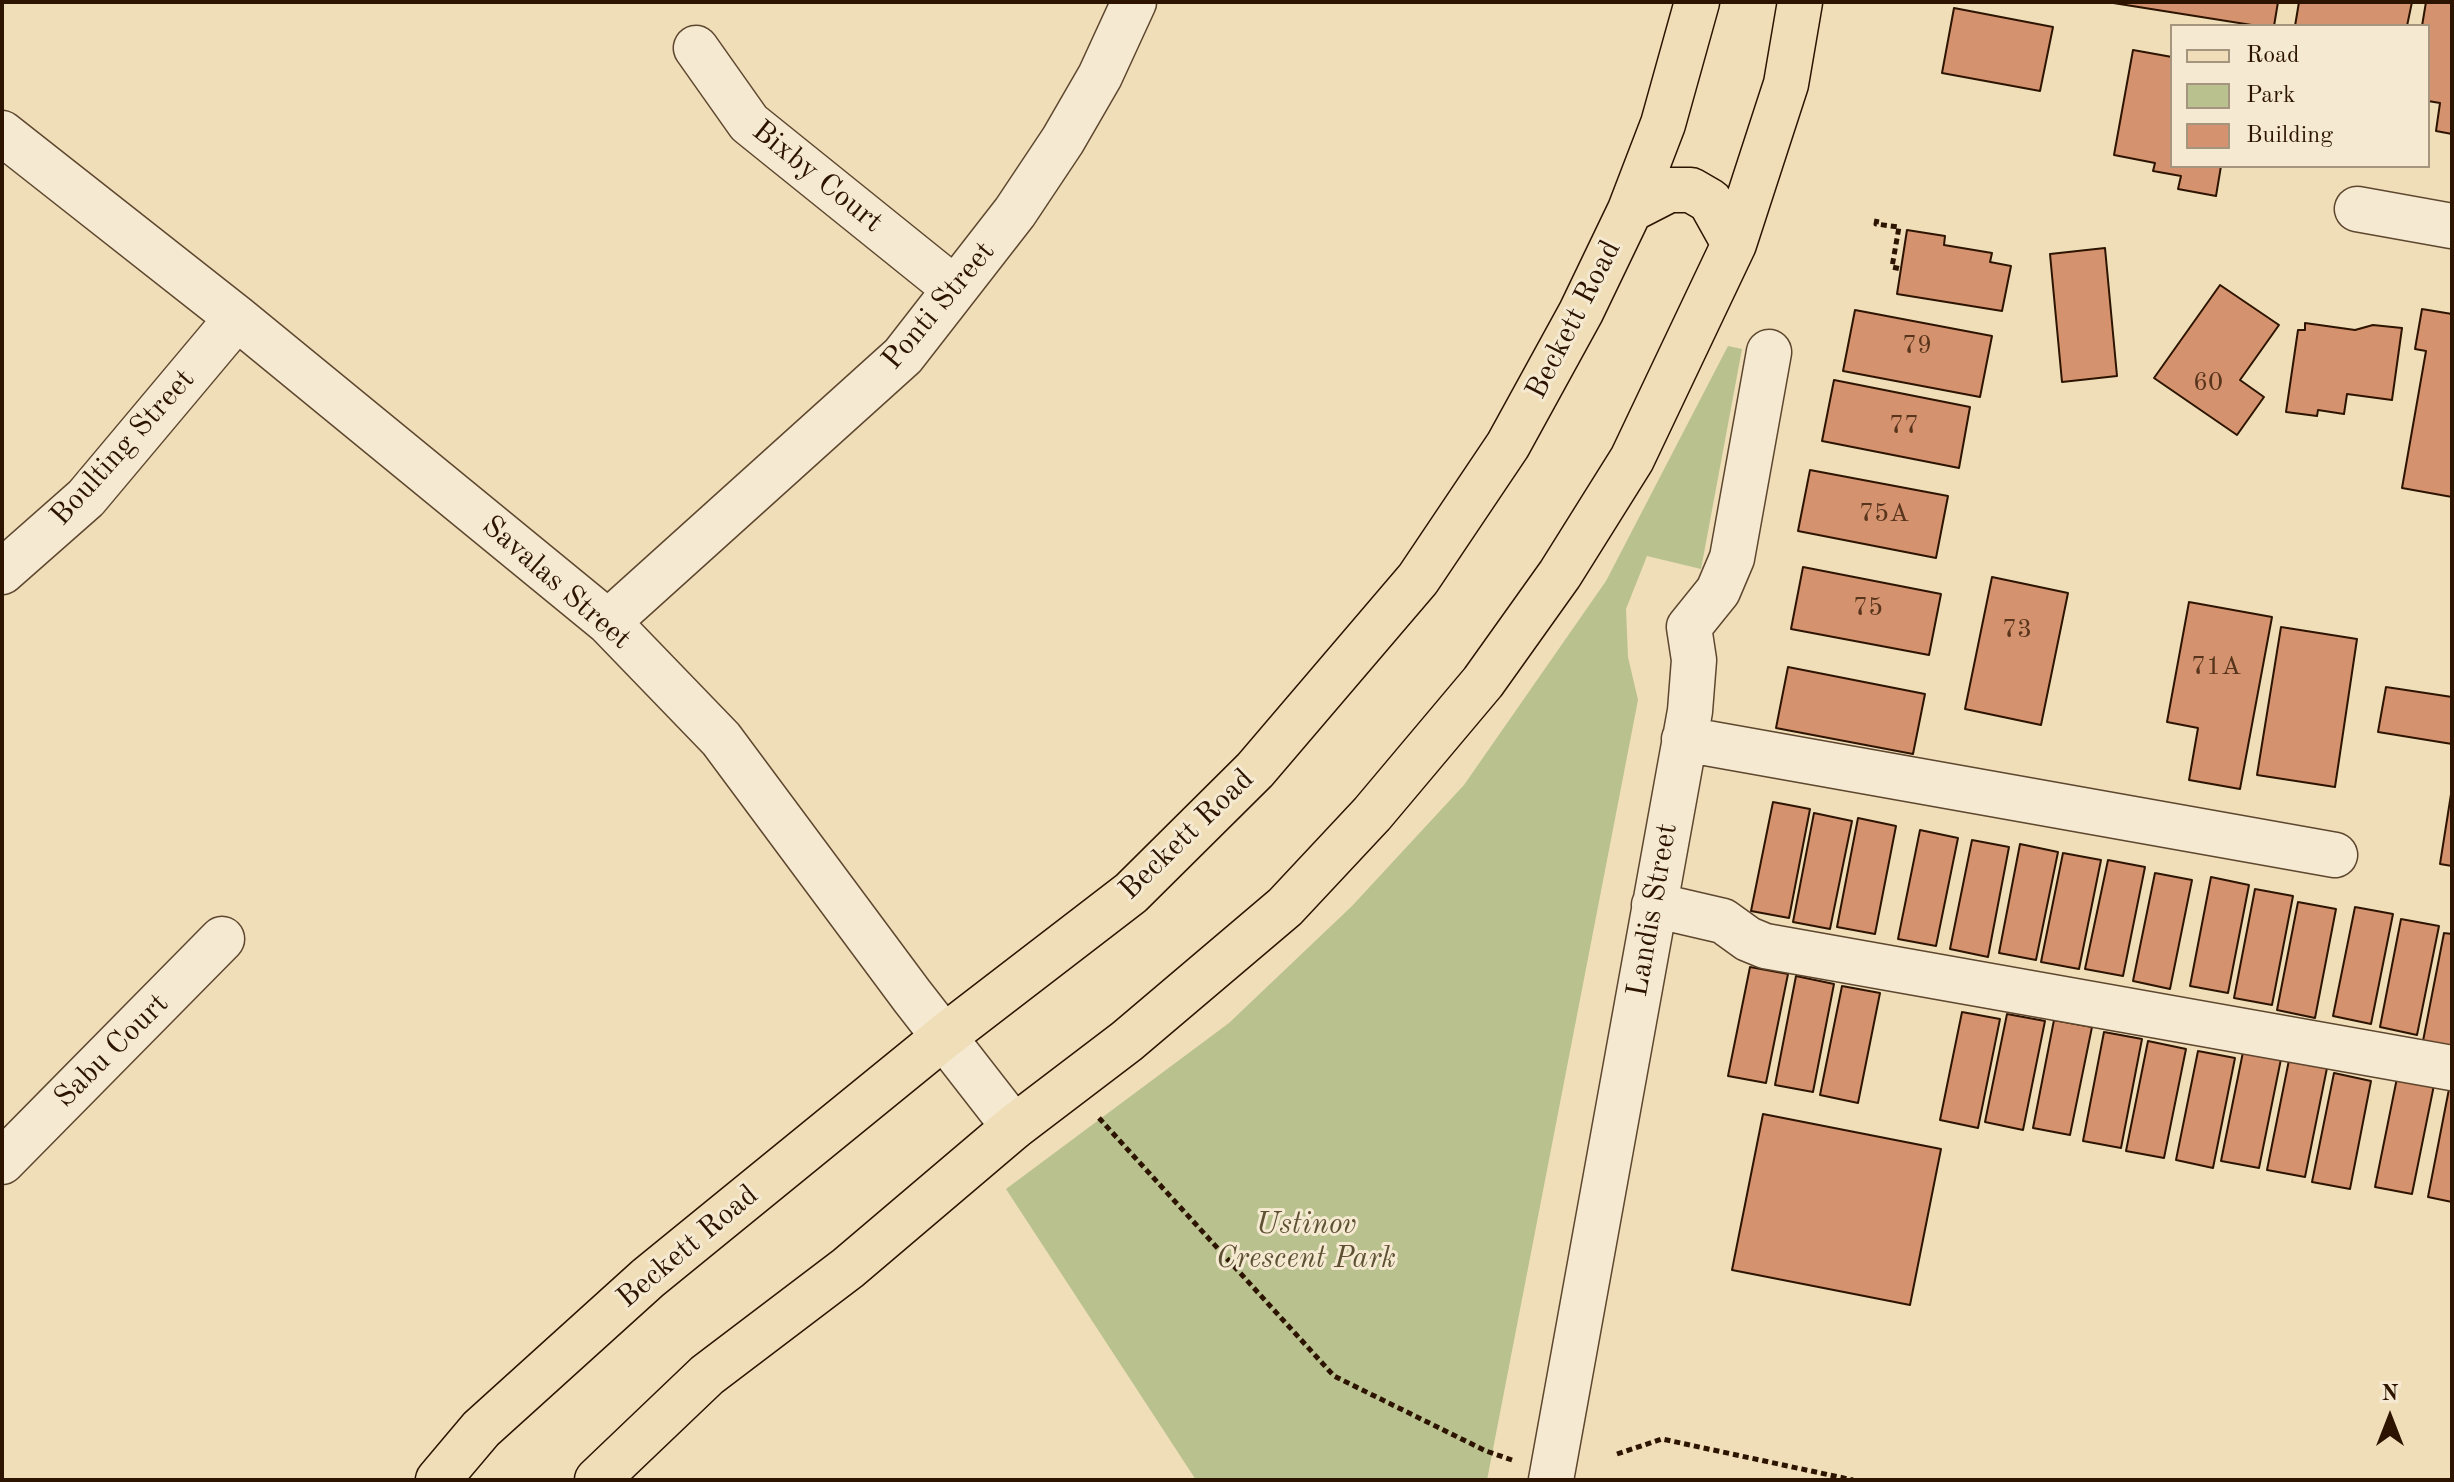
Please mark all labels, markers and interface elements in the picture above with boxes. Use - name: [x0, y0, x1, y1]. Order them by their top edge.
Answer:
- legend: [2170, 24, 2430, 168]
- text: Road: [2246, 44, 2299, 68]
- text: Park: [2246, 84, 2295, 108]
- street label: Bixby Court: [744, 113, 890, 241]
- text: Building: [2246, 124, 2333, 148]
- street label: Ponti Street: [875, 235, 1003, 377]
- street label: Beckett Road: [1519, 235, 1629, 405]
- house number: 79: [1902, 330, 1932, 362]
- street label: Boulting Street: [43, 362, 203, 534]
- house number: 60: [2193, 367, 2223, 399]
- house number: 77: [1889, 410, 1919, 442]
- house number: 75A: [1859, 498, 1909, 530]
- street label: Savalas Street: [474, 508, 638, 658]
- house number: 75: [1853, 592, 1883, 624]
- house number: 73: [2002, 614, 2032, 646]
- house number: 71A: [2191, 651, 2241, 683]
- street label: Beckett Road: [1112, 762, 1262, 908]
- street label: Landis Street: [1620, 820, 1686, 1000]
- street label: Sabu Court: [47, 986, 177, 1116]
- street label: Beckett Road: [610, 1178, 766, 1316]
- park label: Ustinov Crescent Park: [1216, 1207, 1396, 1278]
- north arrow: [2350, 1378, 2430, 1458]
- text: N: [2382, 1383, 2398, 1405]

